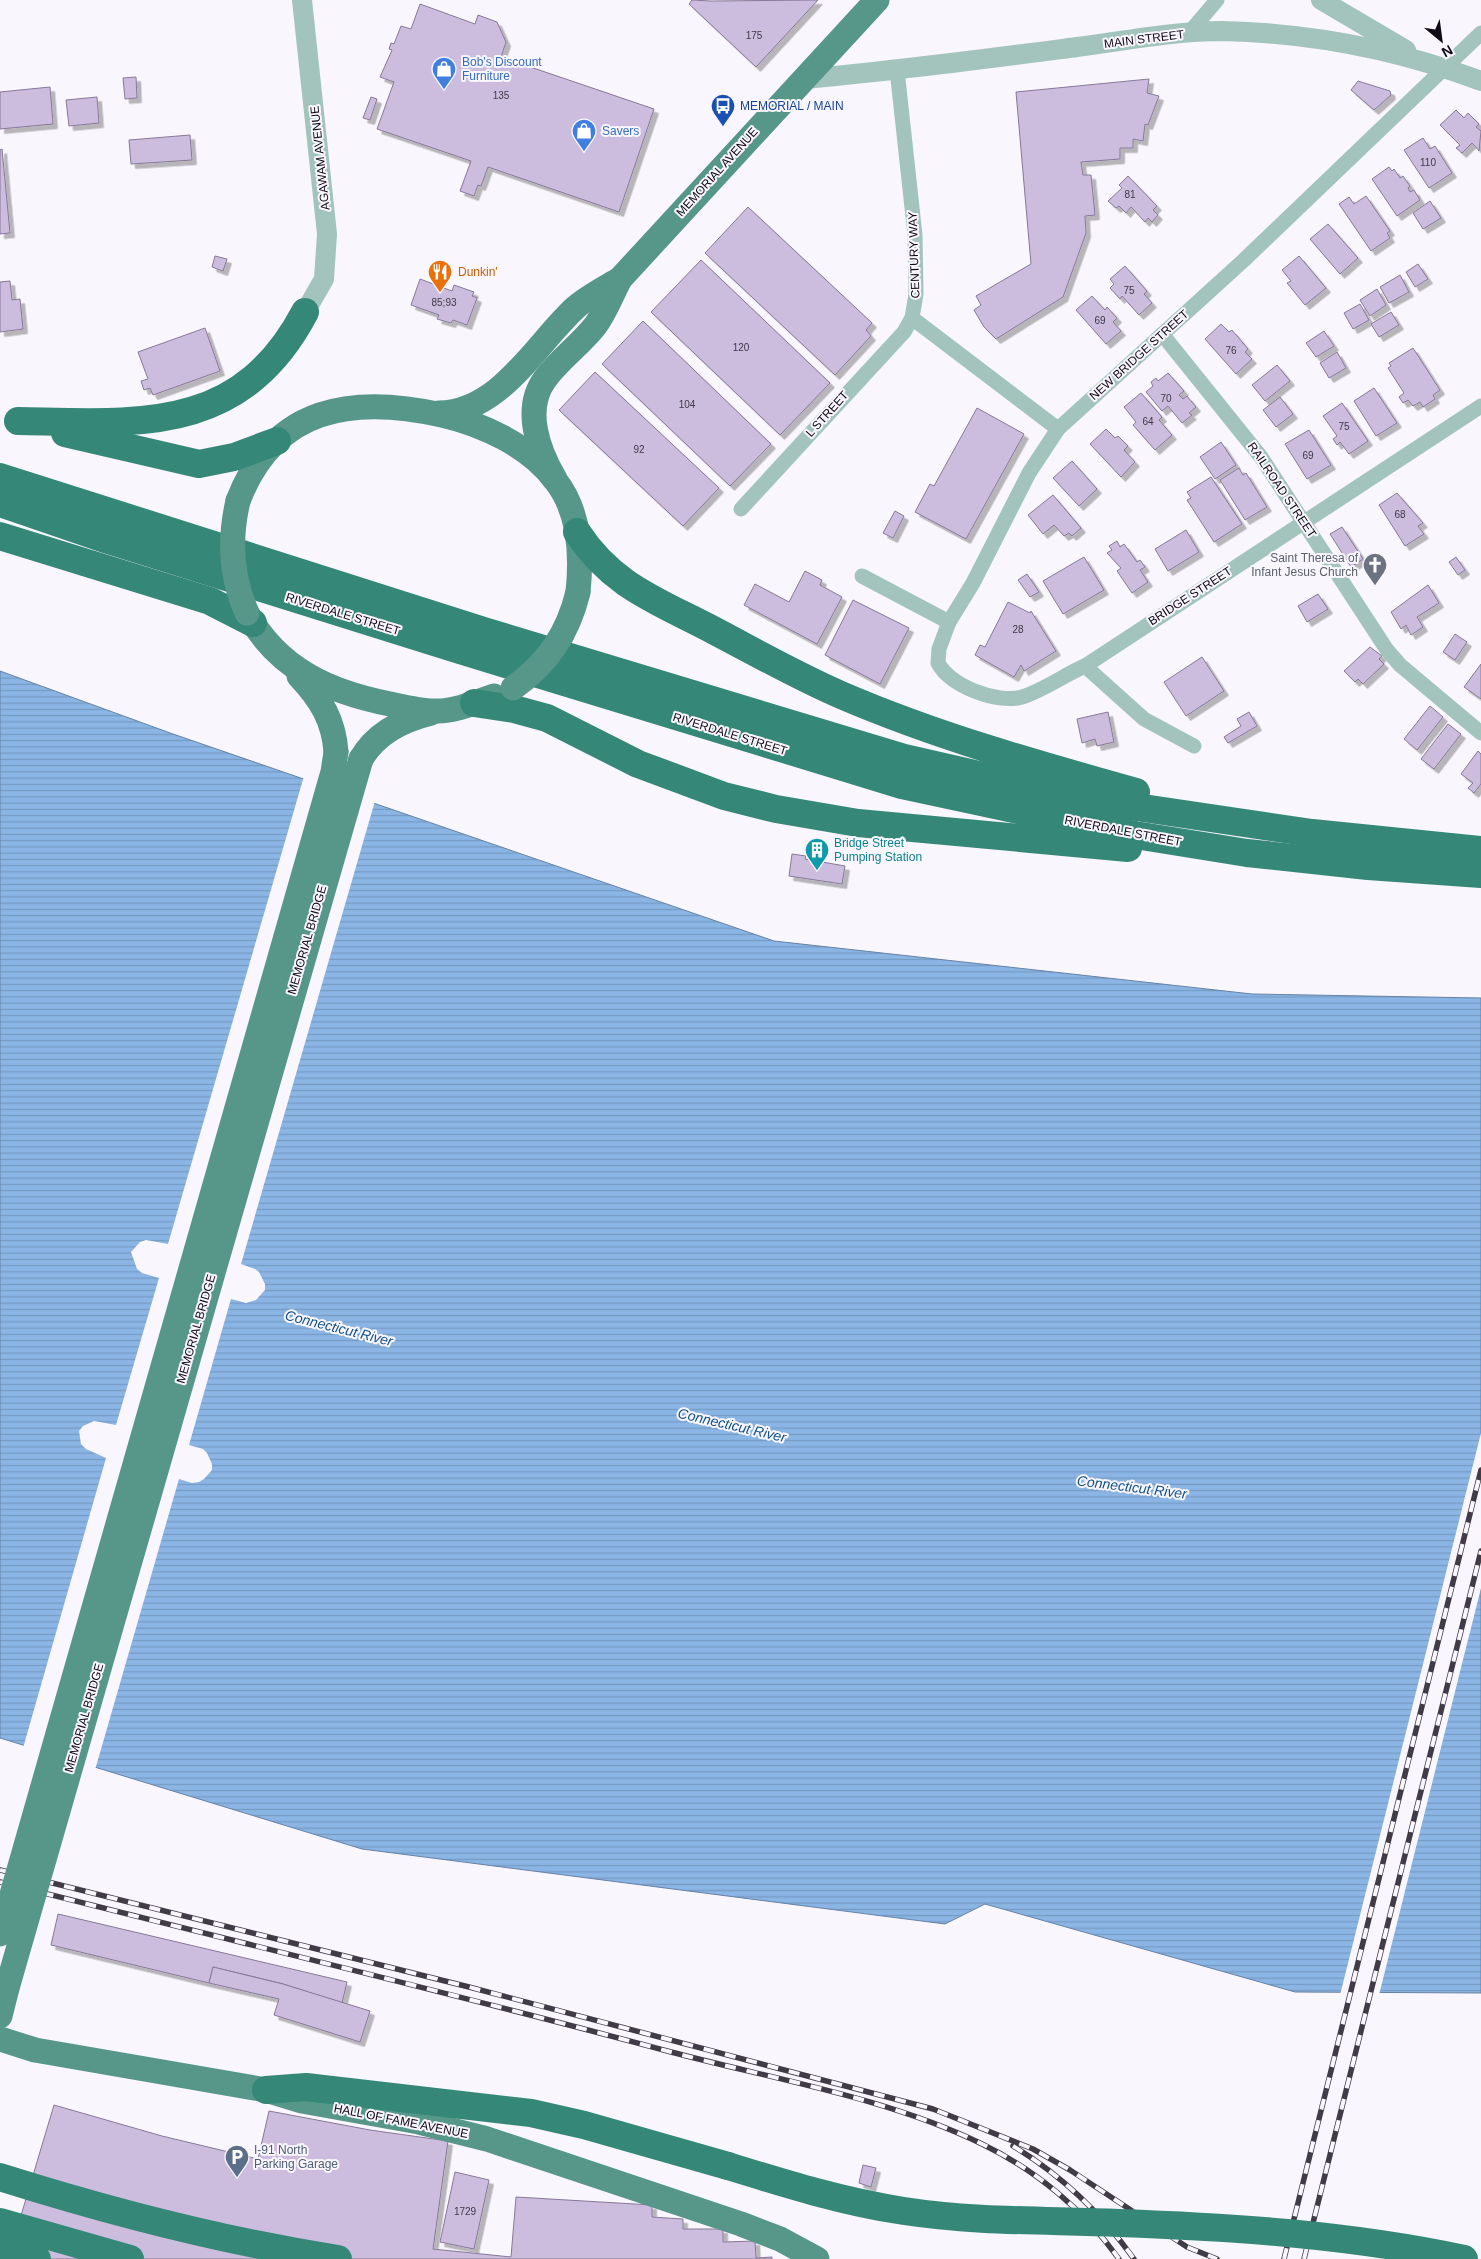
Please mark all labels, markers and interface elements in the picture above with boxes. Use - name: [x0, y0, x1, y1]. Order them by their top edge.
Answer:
- north arrow: [1416, 15, 1466, 65]
- street label: MAIN STREET: [1103, 27, 1186, 51]
- house number: 175: [746, 30, 763, 41]
- text: N: [1439, 42, 1456, 61]
- place label: Bob's Discount Furniture: [462, 55, 542, 83]
- shop icon: Bob's Discount Furniture: [431, 56, 457, 90]
- house number: 135: [493, 90, 510, 101]
- bus stop icon: MEMORIAL / MAIN: [710, 93, 736, 127]
- place label: MEMORIAL / MAIN: [740, 99, 844, 113]
- street label: AGAWAM AVENUE: [308, 105, 332, 211]
- shop icon: Savers: [571, 118, 597, 152]
- place label: Savers: [602, 124, 639, 138]
- street label: MEMORIAL AVENUE: [673, 125, 761, 219]
- house number: 110: [1420, 157, 1436, 168]
- house number: 81: [1124, 189, 1136, 200]
- street label: CENTURY WAY: [905, 211, 923, 299]
- restaurant icon: Dunkin': [427, 259, 453, 293]
- place label: Dunkin': [458, 265, 498, 279]
- house number: 75: [1123, 285, 1135, 296]
- house number: 85;93: [431, 297, 457, 308]
- street label: NEW BRIDGE STREET: [1087, 307, 1192, 403]
- house number: 69: [1094, 315, 1106, 326]
- house number: 120: [733, 342, 750, 353]
- house number: 76: [1225, 345, 1237, 356]
- street label: L STREET: [803, 388, 852, 440]
- house number: 70: [1160, 393, 1172, 404]
- house number: 104: [679, 399, 696, 410]
- house number: 64: [1142, 416, 1154, 427]
- house number: 75: [1338, 421, 1350, 432]
- street label: RAILROAD STREET: [1245, 440, 1319, 541]
- house number: 92: [633, 444, 645, 455]
- house number: 69: [1302, 450, 1314, 461]
- house number: 68: [1394, 509, 1406, 520]
- place label: Saint Theresa of Infant Jesus Church: [1251, 551, 1359, 579]
- church icon: Saint Theresa of Infant Jesus Church: [1362, 552, 1388, 586]
- street label: BRIDGE STREET: [1146, 563, 1235, 628]
- street label: RIVERDALE STREET: [284, 590, 402, 638]
- house number: 28: [1012, 624, 1024, 635]
- street label: RIVERDALE STREET: [671, 710, 789, 758]
- street label: RIVERDALE STREET: [1063, 813, 1183, 849]
- place label: Bridge Street Pumping Station: [834, 836, 922, 864]
- building icon: Bridge Street Pumping Station: [804, 837, 830, 871]
- street label: MEMORIAL BRIDGE: [285, 884, 329, 996]
- street label: MEMORIAL BRIDGE: [174, 1273, 218, 1385]
- water label: Connecticut River: [283, 1307, 396, 1349]
- water label: Connecticut River: [676, 1405, 789, 1446]
- water label: Connecticut River: [1076, 1472, 1189, 1502]
- street label: MEMORIAL BRIDGE: [62, 1662, 106, 1774]
- street label: HALL OF FAME AVENUE: [333, 2101, 469, 2141]
- place label: I-91 North Parking Garage: [254, 2143, 338, 2171]
- parking icon: I-91 North Parking Garage: [224, 2144, 250, 2178]
- house number: 1729: [454, 2206, 477, 2217]

